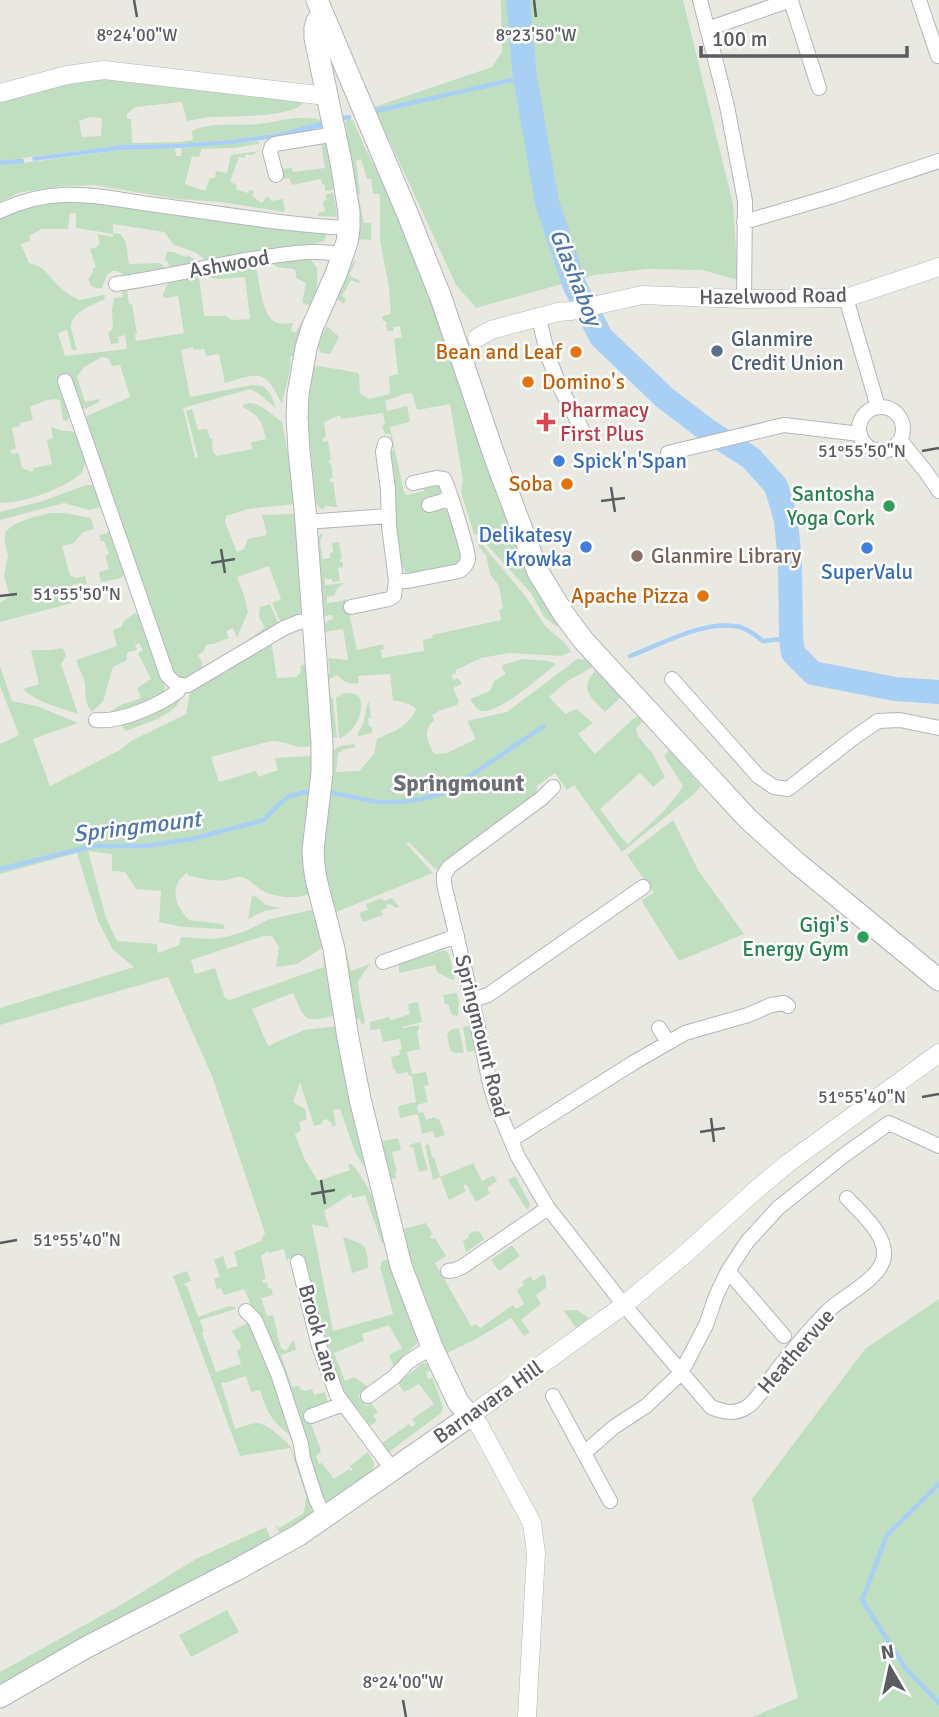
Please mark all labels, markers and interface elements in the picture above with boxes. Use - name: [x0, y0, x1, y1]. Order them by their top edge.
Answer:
- scale bar: [701, 14, 908, 58]
- text: 8°24'00"W: [96, 24, 178, 46]
- text: 8°23'50"W: [495, 24, 577, 46]
- text: 100 m: [712, 26, 767, 52]
- water label: Glashaboy: [543, 224, 609, 333]
- street label: Ashwood: [187, 244, 271, 284]
- street label: Hazelwood Road: [699, 282, 847, 310]
- place label: Glanmire Credit Union: [731, 326, 844, 376]
- place label: Bean and Leaf: [436, 339, 563, 365]
- marker: Glanmire Credit Union: [709, 343, 725, 359]
- marker: Bean and Leaf: [568, 344, 584, 360]
- place label: Domino's: [542, 369, 625, 395]
- marker: Domino's: [520, 374, 536, 390]
- place label: Pharmacy First Plus: [560, 397, 649, 447]
- marker: Pharmacy First Plus: [538, 414, 554, 430]
- text: 51°55'50"N: [818, 440, 906, 462]
- place label: Spick'n'Span: [573, 448, 687, 474]
- marker: Spick'n'Span: [551, 453, 567, 469]
- place label: Soba: [509, 471, 553, 497]
- marker: Soba: [559, 476, 575, 492]
- place label: Santosha Yoga Cork: [787, 481, 875, 531]
- marker: Santosha Yoga Cork: [881, 498, 897, 514]
- place label: Delikatesy Krowka: [478, 522, 572, 572]
- marker: Delikatesy Krowka: [578, 539, 594, 555]
- marker: SuperValu: [859, 540, 875, 556]
- place label: Glanmire Library: [651, 543, 802, 569]
- marker: Glanmire Library: [629, 548, 645, 564]
- place label: SuperValu: [821, 559, 913, 585]
- text: 51°55'50"N: [33, 583, 121, 605]
- place label: Apache Pizza: [571, 583, 689, 609]
- marker: Apache Pizza: [695, 588, 711, 604]
- district label: Springmount: [394, 769, 525, 798]
- water label: Springmount: [72, 804, 205, 849]
- place label: Gigi's Energy Gym: [742, 912, 849, 962]
- marker: Gigi's Energy Gym: [855, 929, 871, 945]
- street label: Springmount Road: [449, 952, 515, 1120]
- text: 51°55'40"N: [818, 1086, 906, 1108]
- text: 51°55'40"N: [33, 1229, 121, 1251]
- street label: Brook Lane: [293, 1281, 345, 1385]
- street label: Heathervue: [752, 1303, 840, 1399]
- street label: Barnavara Hill: [428, 1355, 548, 1449]
- north arrow: [855, 1633, 925, 1703]
- text: N: [879, 1639, 896, 1665]
- text: 8°24'00"W: [362, 1671, 444, 1693]

